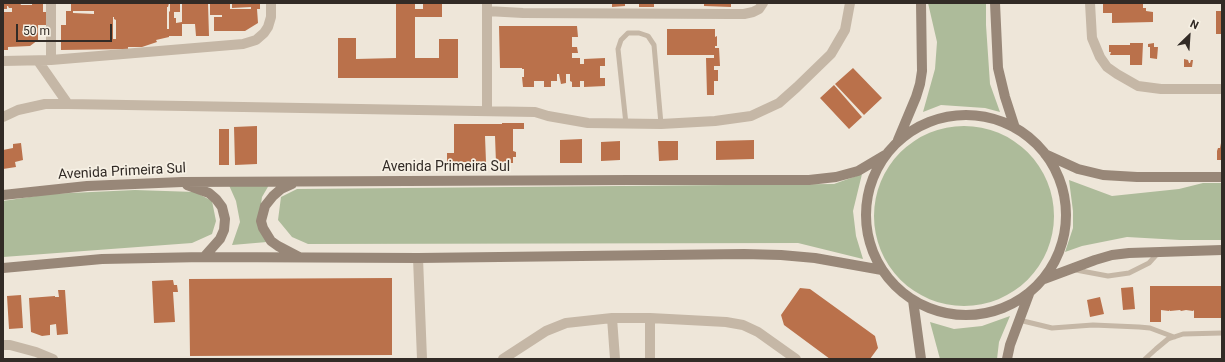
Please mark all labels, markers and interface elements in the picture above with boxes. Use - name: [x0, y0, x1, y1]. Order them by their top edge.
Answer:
- scale bar: [18, 16, 114, 42]
- north arrow: [1169, 16, 1209, 56]
- text: N: [1188, 17, 1201, 32]
- text: 50 m: [23, 24, 50, 38]
- street label: Avenida Primeira Sul: [382, 159, 510, 175]
- street label: Avenida Primeira Sul: [58, 160, 186, 184]

